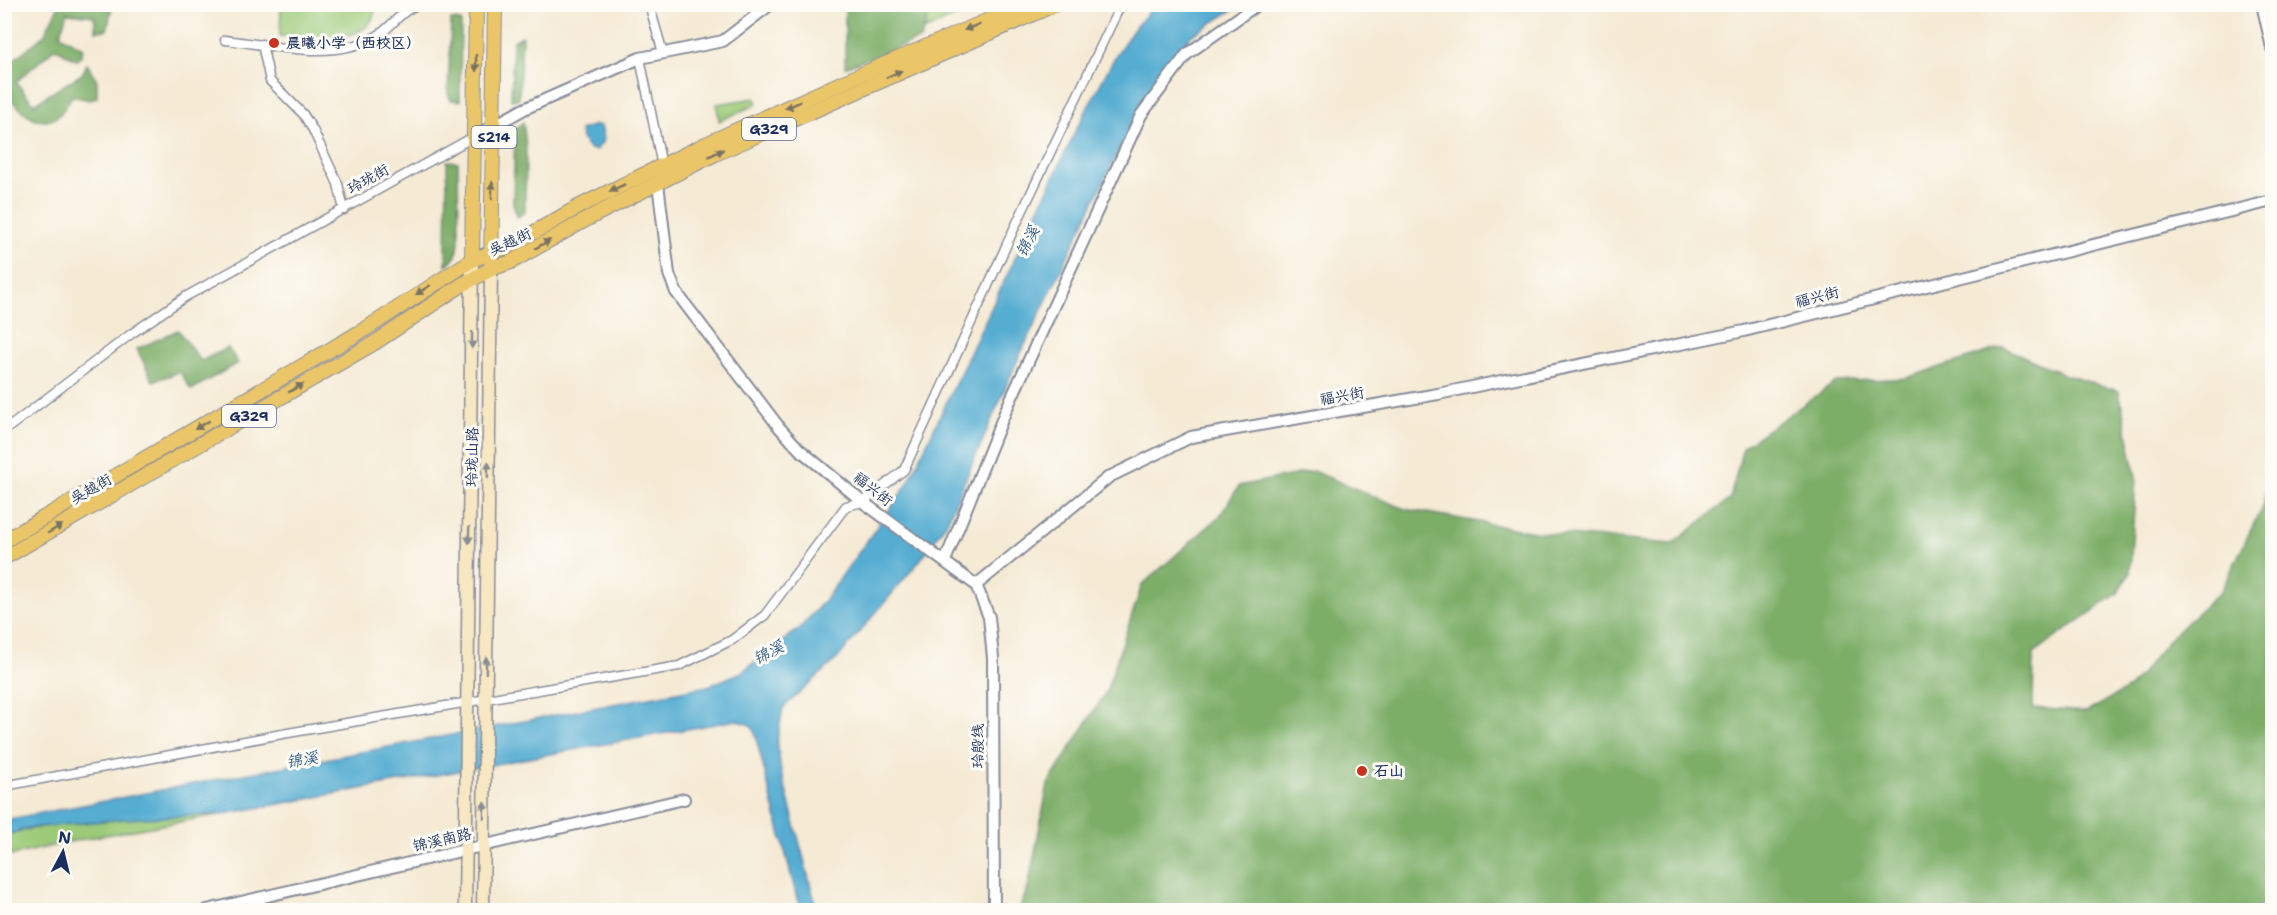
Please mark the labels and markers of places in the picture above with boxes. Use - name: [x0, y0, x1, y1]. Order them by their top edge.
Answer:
- place label: 晨曦小学（西校区）: [286, 33, 421, 53]
- marker: 晨曦小学（西校区）: [267, 36, 281, 50]
- place label: 石山: [1374, 761, 1404, 781]
- marker: 石山: [1355, 764, 1369, 778]

